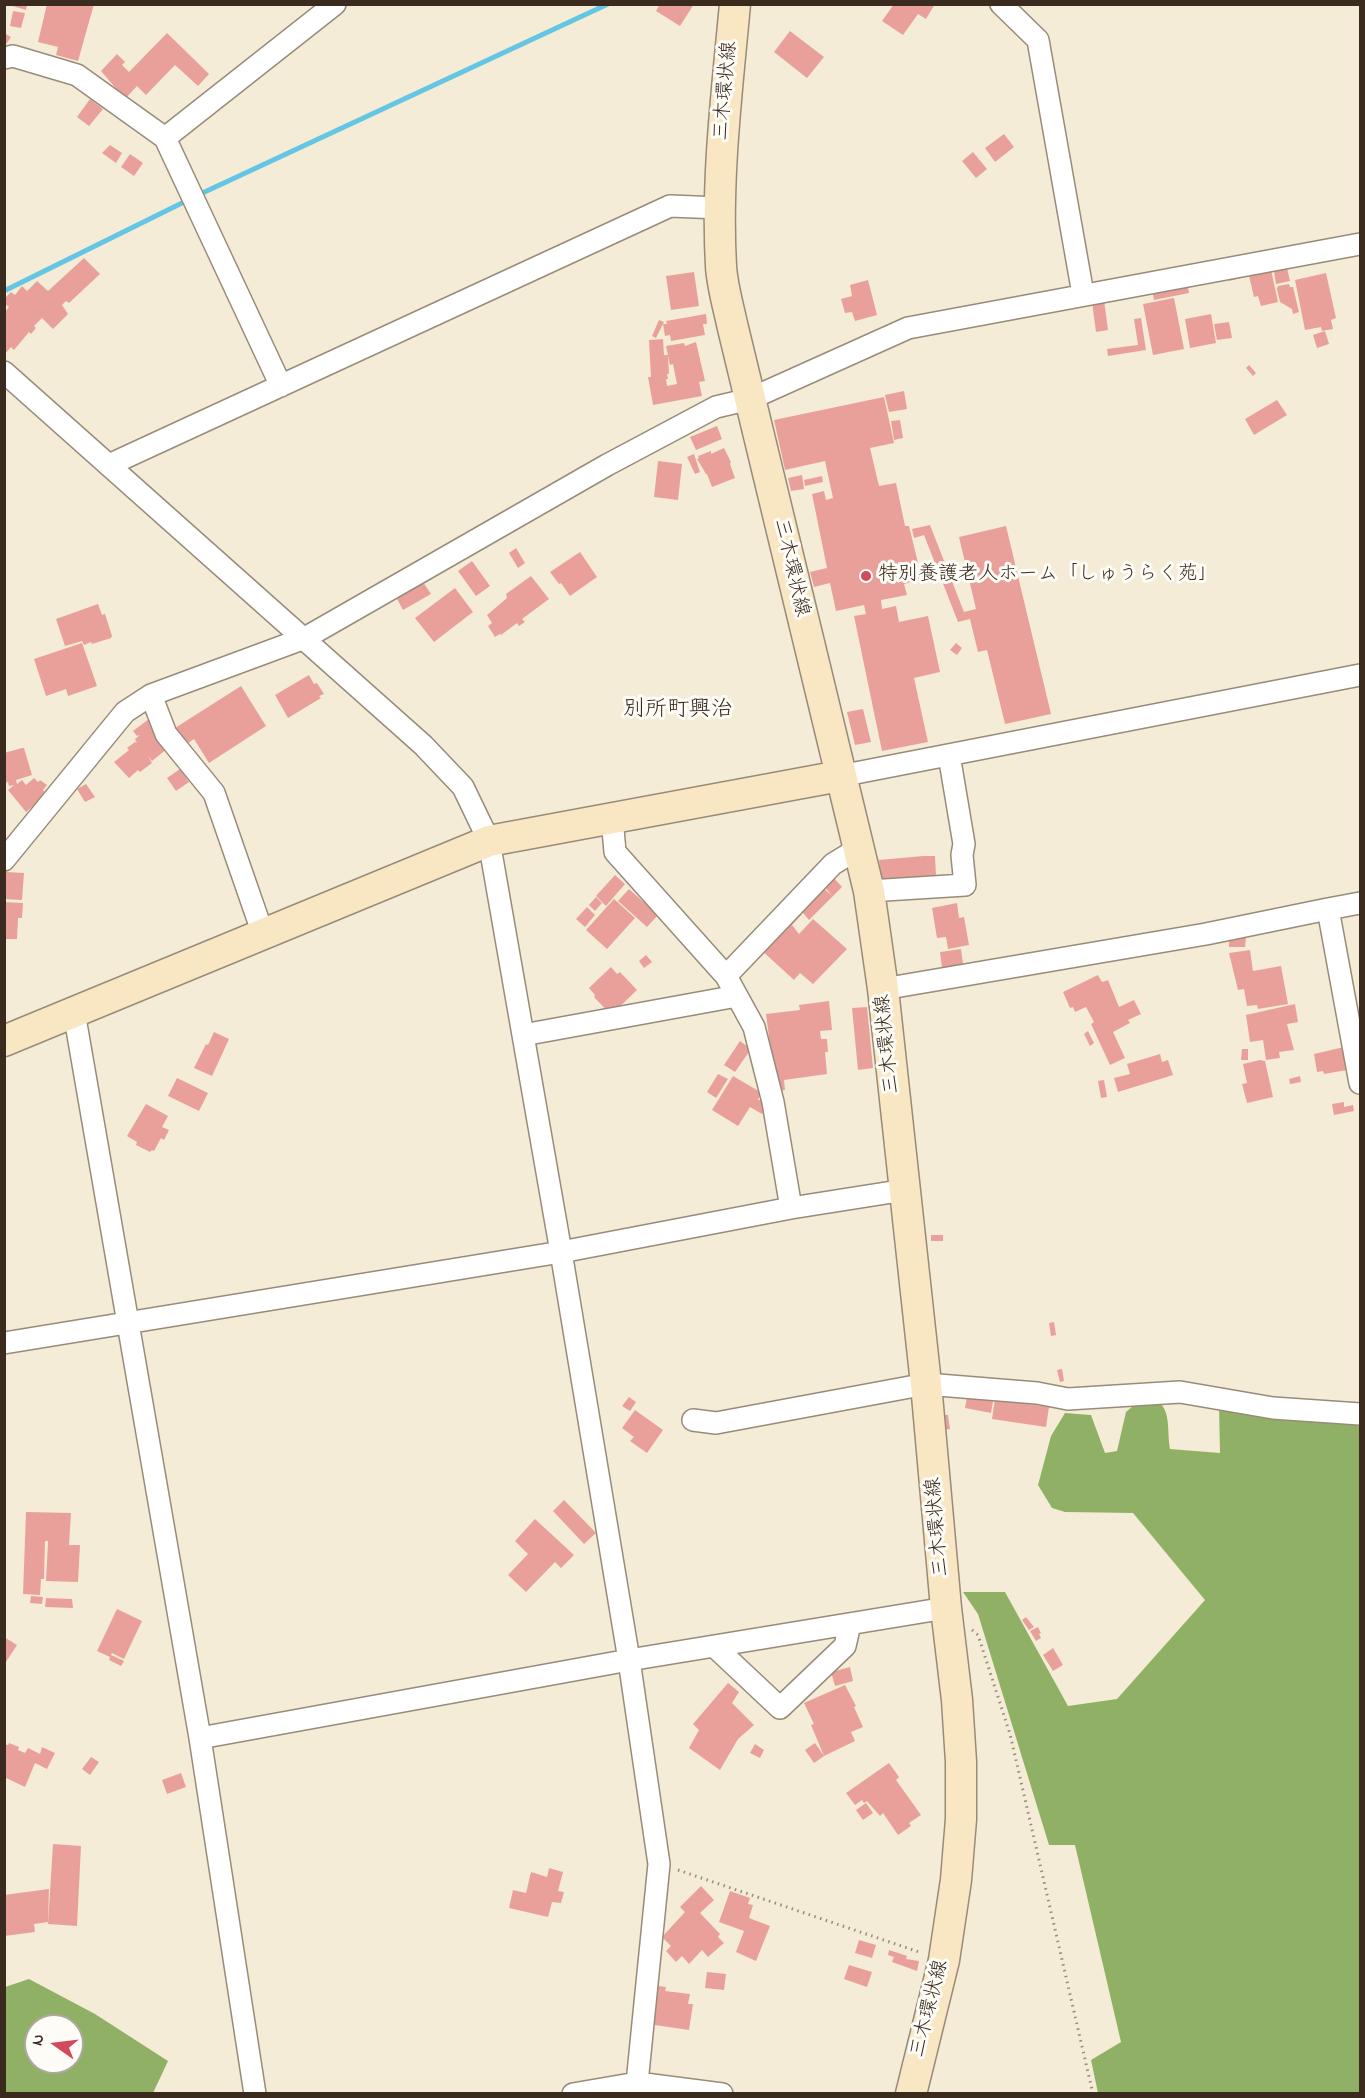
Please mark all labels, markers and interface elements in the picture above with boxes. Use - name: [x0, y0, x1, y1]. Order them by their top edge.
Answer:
- street label: 三木環状線: [711, 40, 743, 142]
- street label: 三木環状線: [767, 517, 813, 619]
- place label: 特別養護老人ホーム「しゅうらく苑」: [878, 564, 1218, 588]
- marker: 特別養護老人ホーム「しゅうらく苑」: [859, 569, 873, 583]
- district label: 別所町興治: [623, 698, 733, 724]
- street label: 三木環状線: [872, 993, 906, 1095]
- street label: 三木環状線: [923, 1476, 955, 1578]
- street label: 三木環状線: [907, 1958, 955, 2060]
- north arrow: [24, 2014, 84, 2074]
- text: N: [26, 2032, 51, 2048]

